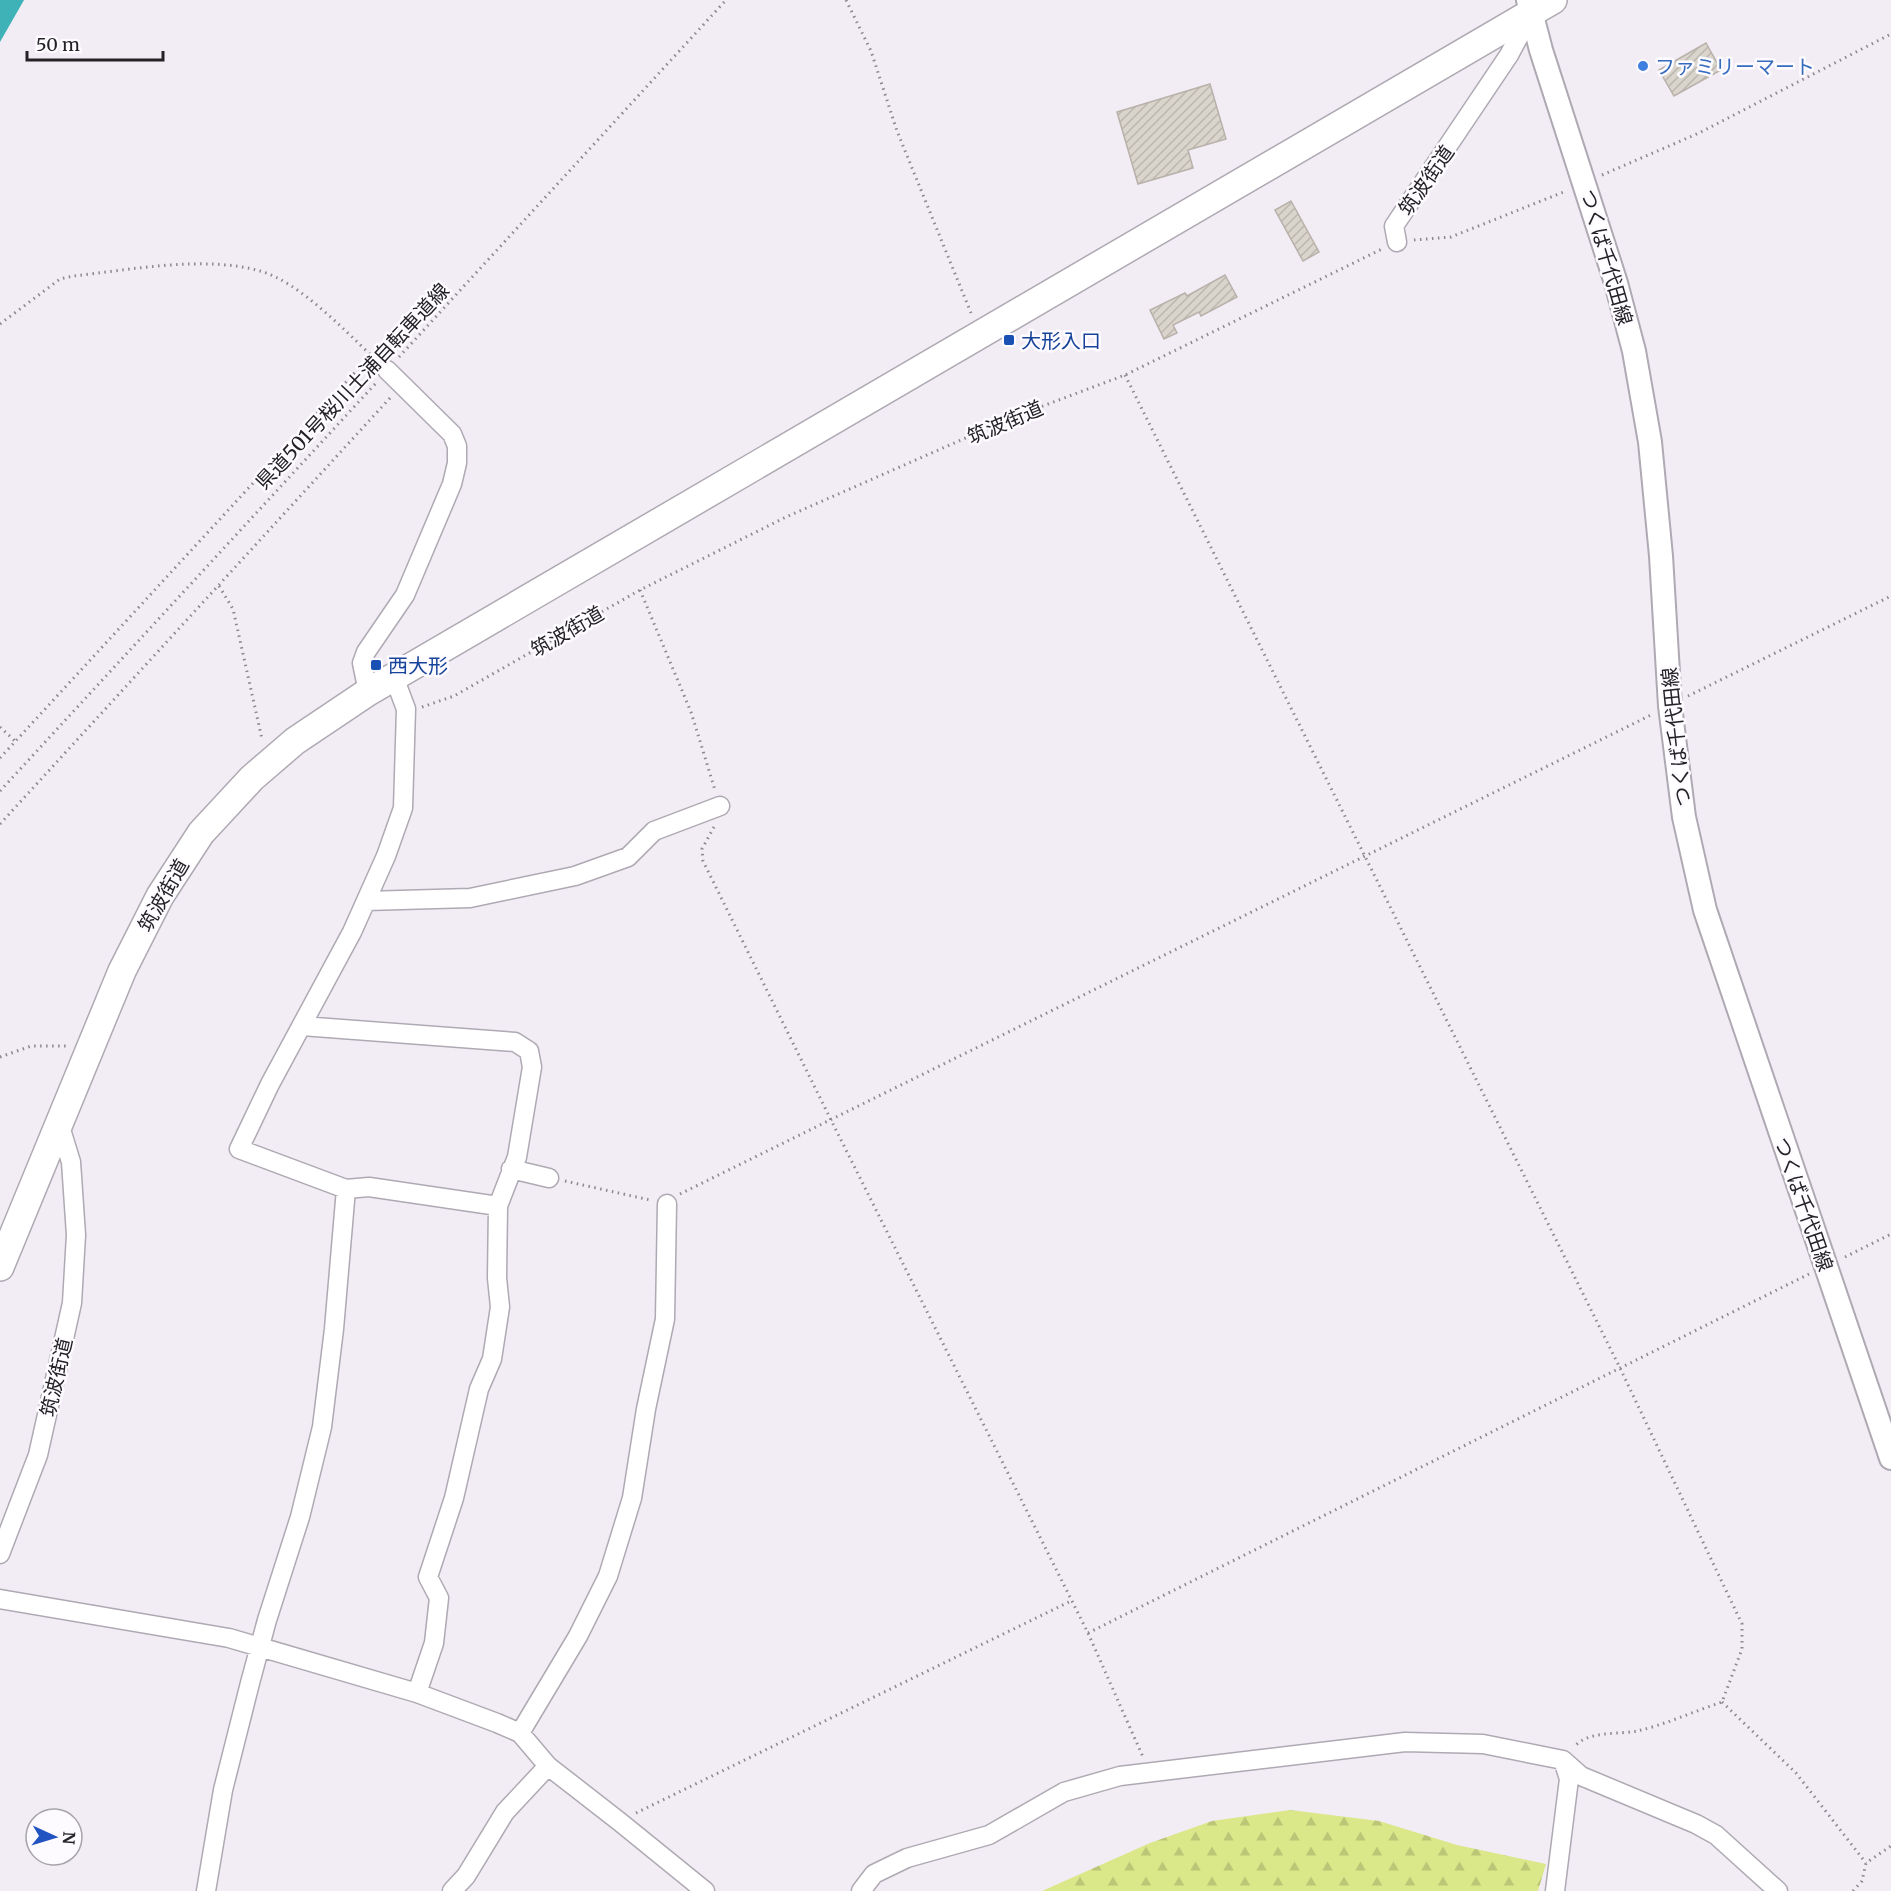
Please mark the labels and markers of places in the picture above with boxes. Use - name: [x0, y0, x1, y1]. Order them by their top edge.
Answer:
- place label: ファミリーマート: [1655, 54, 1815, 79]
- marker: ファミリーマート: [1636, 59, 1650, 73]
- place label: 大形入口: [1021, 328, 1101, 353]
- marker: 大形入口: [1002, 333, 1016, 347]
- place label: 西大形: [388, 653, 448, 678]
- marker: 西大形: [369, 658, 383, 672]

